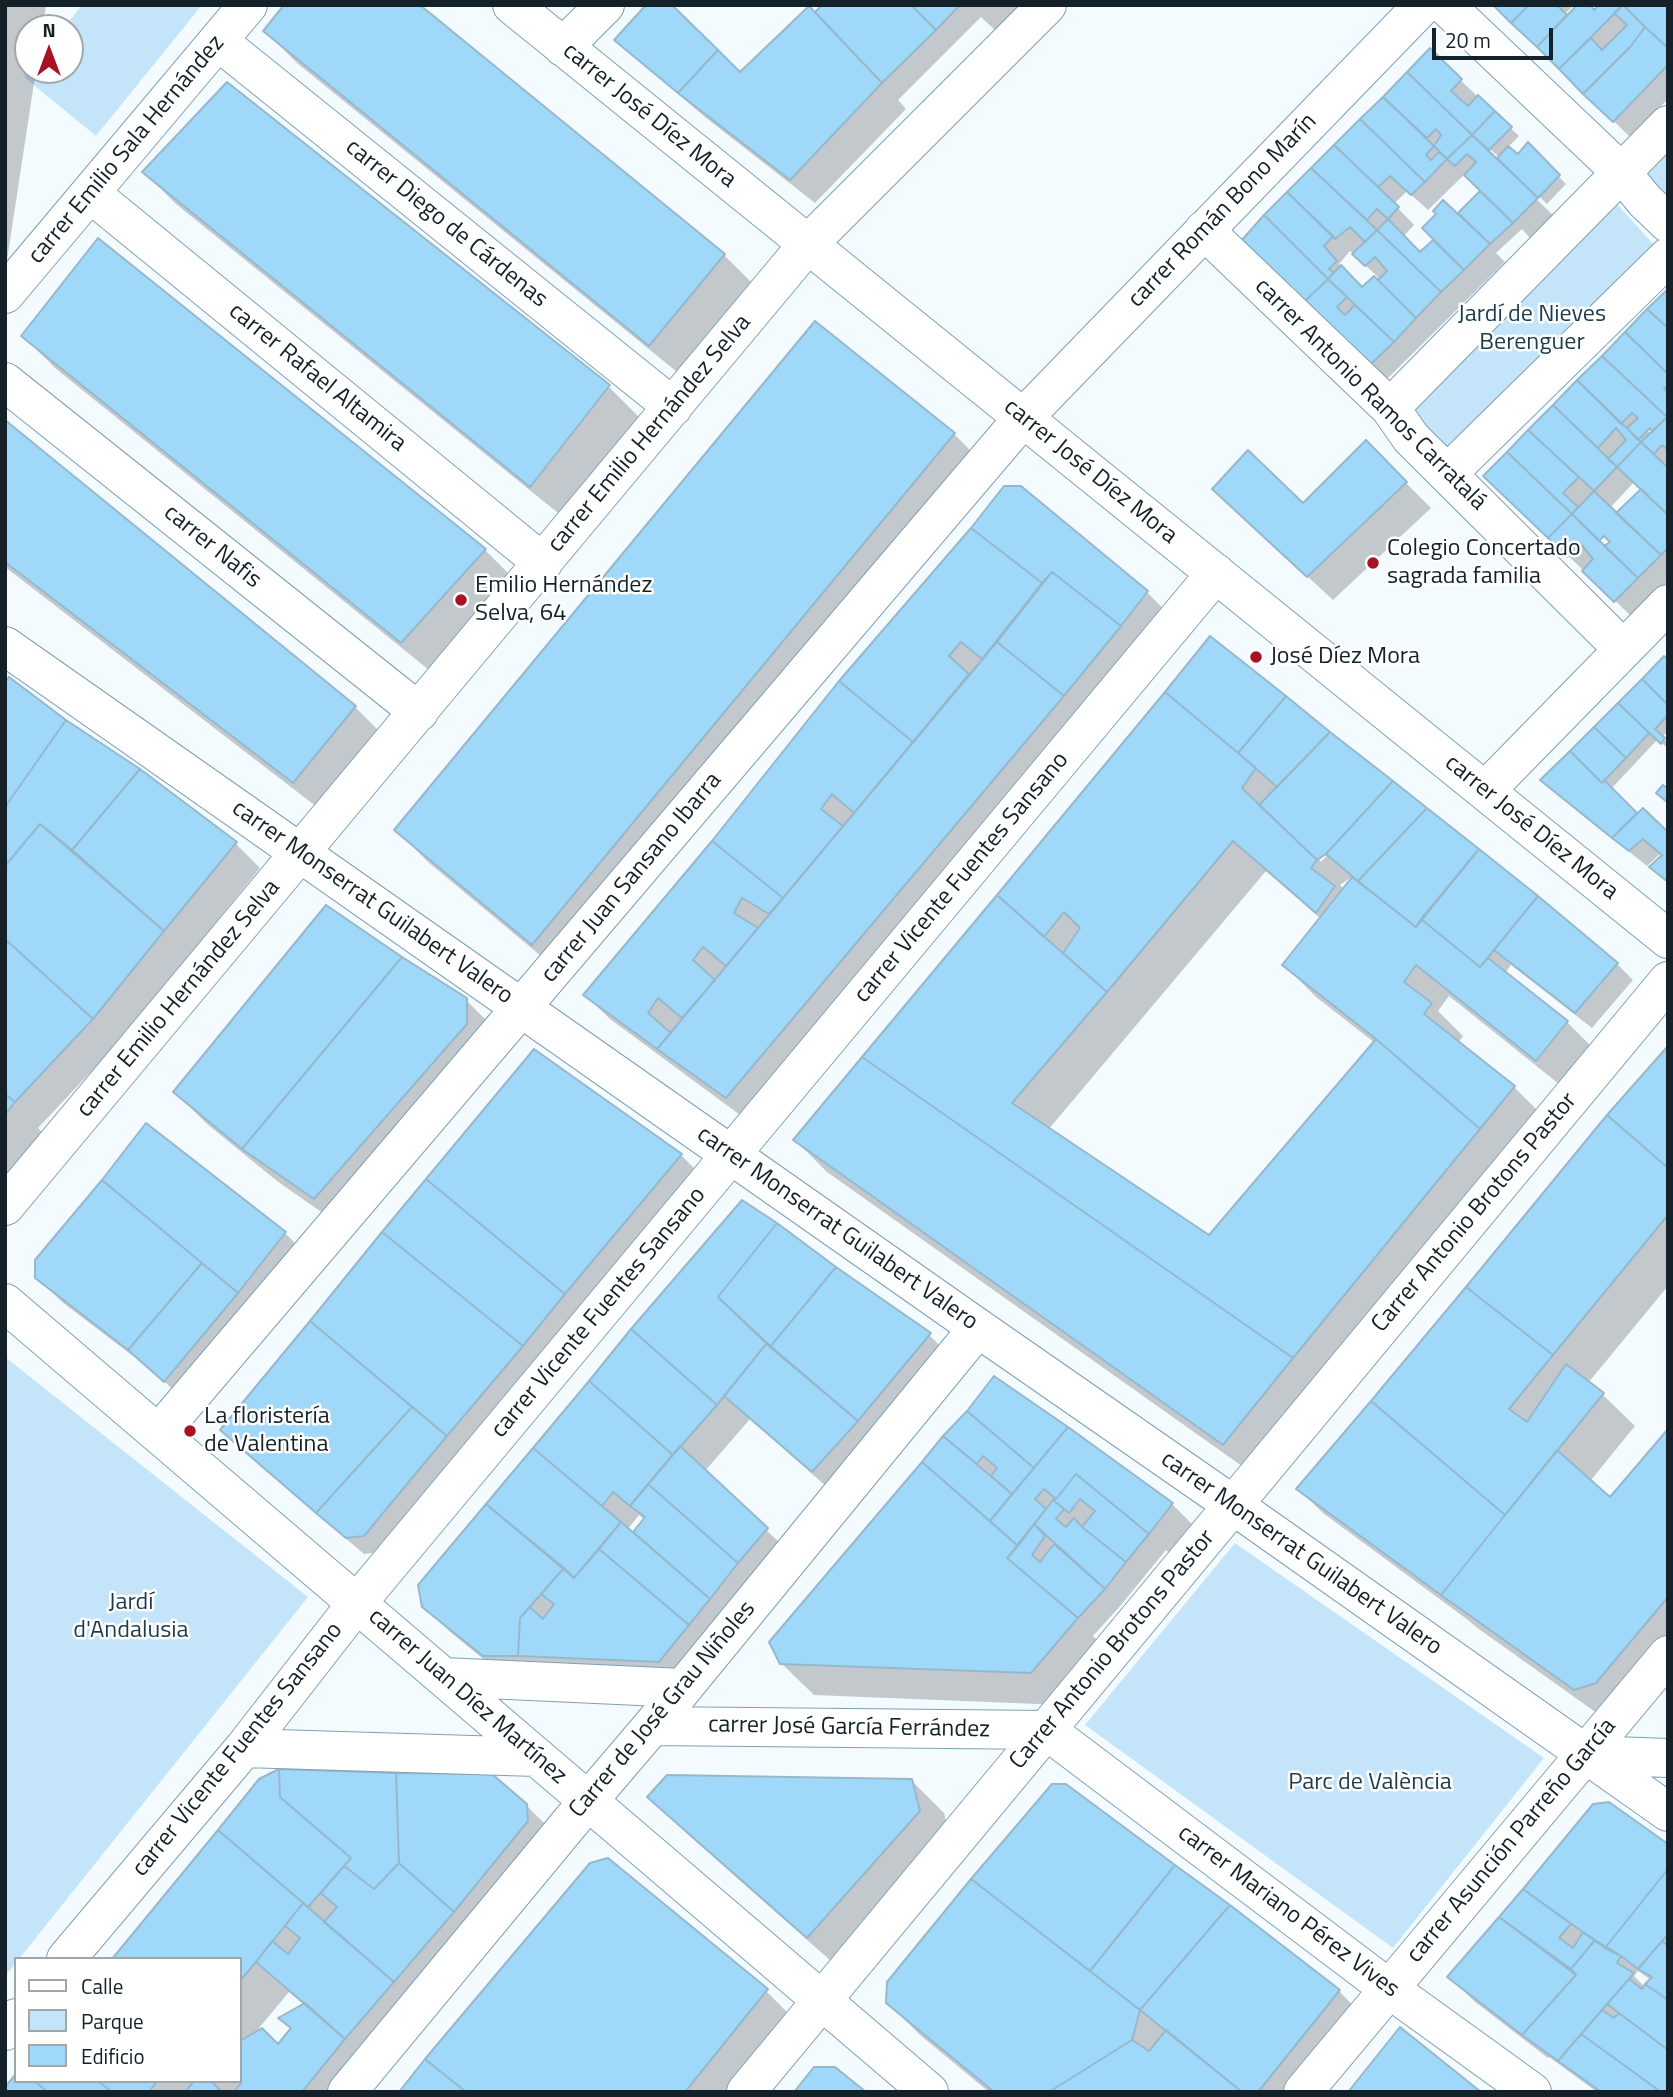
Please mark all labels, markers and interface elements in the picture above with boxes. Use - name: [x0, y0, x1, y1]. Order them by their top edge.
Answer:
- north arrow: [14, 14, 84, 84]
- scale bar: [1435, 14, 1556, 58]
- text: N: [42, 15, 56, 44]
- text: 20 m: [1445, 24, 1491, 56]
- street label: carrer Emilio Sala Hernández: [23, 30, 231, 270]
- street label: carrer José Díez Mora: [557, 37, 741, 195]
- street label: carrer Román Bono Marín: [1123, 108, 1323, 314]
- street label: carrer Diego de Cárdenas: [339, 134, 553, 314]
- street label: carrer Antonio Ramos Carratalá: [1248, 273, 1492, 517]
- street label: carrer Rafael Altamira: [222, 298, 412, 458]
- park label: Jardí de Nieves Berenguer: [1458, 301, 1606, 357]
- street label: carrer Emilio Hernández Selva: [542, 309, 758, 559]
- street label: carrer José Díez Mora: [998, 393, 1182, 551]
- street label: carrer Nafis: [157, 499, 267, 595]
- place label: Colegio Concertado sagrada familia: [1387, 535, 1581, 591]
- marker: Colegio Concertado sagrada familia: [1365, 555, 1381, 571]
- place label: Emilio Hernández Selva, 64: [475, 572, 652, 628]
- marker: Emilio Hernández Selva, 64: [453, 592, 469, 608]
- place label: José Díez Mora: [1270, 643, 1420, 671]
- marker: José Díez Mora: [1248, 649, 1264, 665]
- street label: carrer Vicente Fuentes Sansano: [849, 747, 1075, 1009]
- street label: carrer José Díez Mora: [1439, 749, 1623, 907]
- street label: carrer Juan Sansano Ibarra: [536, 767, 728, 989]
- street label: carrer Monserrat Guilabert Valero: [226, 795, 518, 1011]
- street label: carrer Emilio Hernández Selva: [71, 874, 287, 1124]
- street label: Carrer Antonio Brotons Pastor: [1366, 1087, 1584, 1339]
- street label: carrer Monserrat Guilabert Valero: [691, 1121, 983, 1337]
- street label: carrer Vicente Fuentes Sansano: [486, 1182, 712, 1444]
- place label: La floristería de Valentina: [204, 1403, 330, 1459]
- marker: La floristería de Valentina: [182, 1423, 198, 1439]
- street label: carrer Monserrat Guilabert Valero: [1155, 1446, 1447, 1662]
- street label: Carrer Antonio Brotons Pastor: [1004, 1524, 1222, 1776]
- park label: Jardí d'Andalusia: [73, 1589, 189, 1645]
- street label: Carrer de José Grau Niñoles: [564, 1596, 762, 1824]
- street label: carrer Juan Díez Martínez: [362, 1603, 572, 1791]
- street label: carrer Vicente Fuentes Sansano: [127, 1617, 349, 1883]
- street label: carrer José García Ferrández: [708, 1711, 990, 1745]
- street label: carrer Asunción Parreño García: [1401, 1713, 1623, 1969]
- park label: Parc de València: [1288, 1769, 1452, 1797]
- street label: carrer Mariano Pérez Vives: [1172, 1819, 1404, 2005]
- legend: [14, 1957, 242, 2083]
- text: Calle: [81, 1970, 123, 2002]
- text: Parque: [81, 2005, 144, 2037]
- text: Edificio: [81, 2040, 145, 2072]

